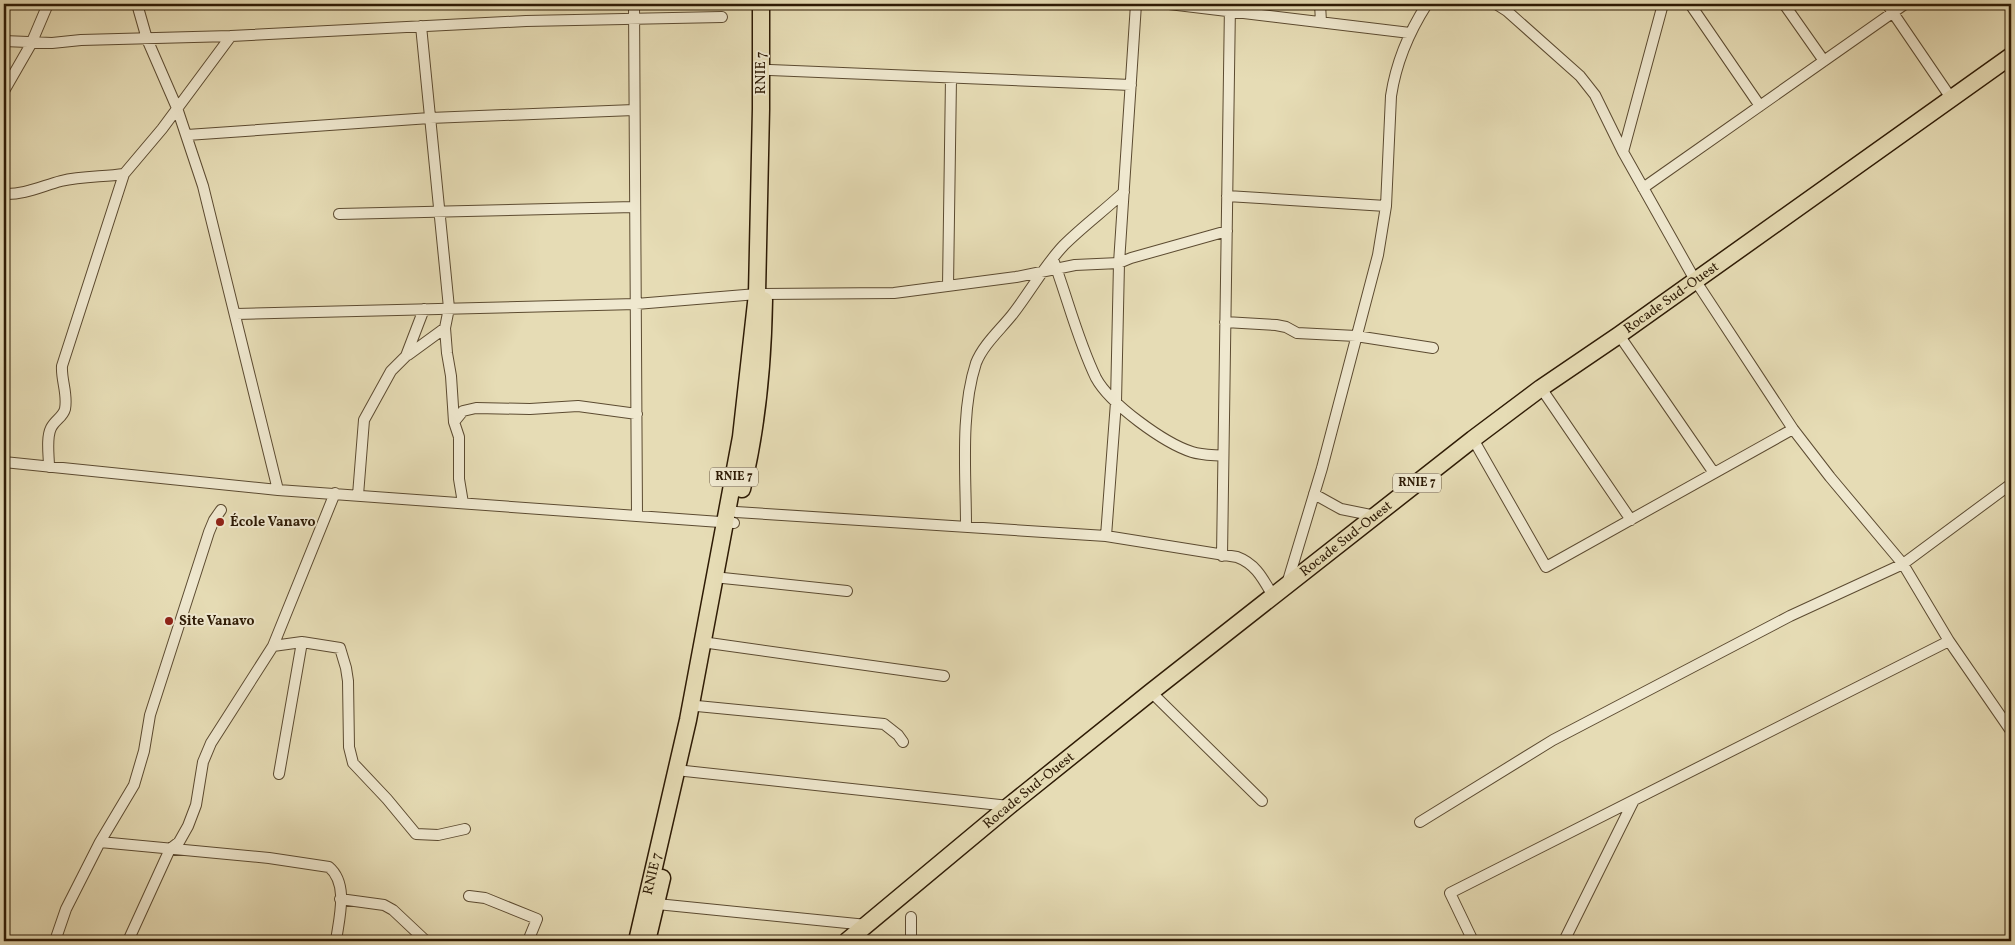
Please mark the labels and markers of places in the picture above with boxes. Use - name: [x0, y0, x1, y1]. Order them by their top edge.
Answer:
- place label: École Vanavo: [230, 513, 316, 532]
- marker: École Vanavo: [214, 516, 226, 528]
- place label: Site Vanavo: [179, 612, 255, 631]
- marker: Site Vanavo: [163, 615, 175, 627]

